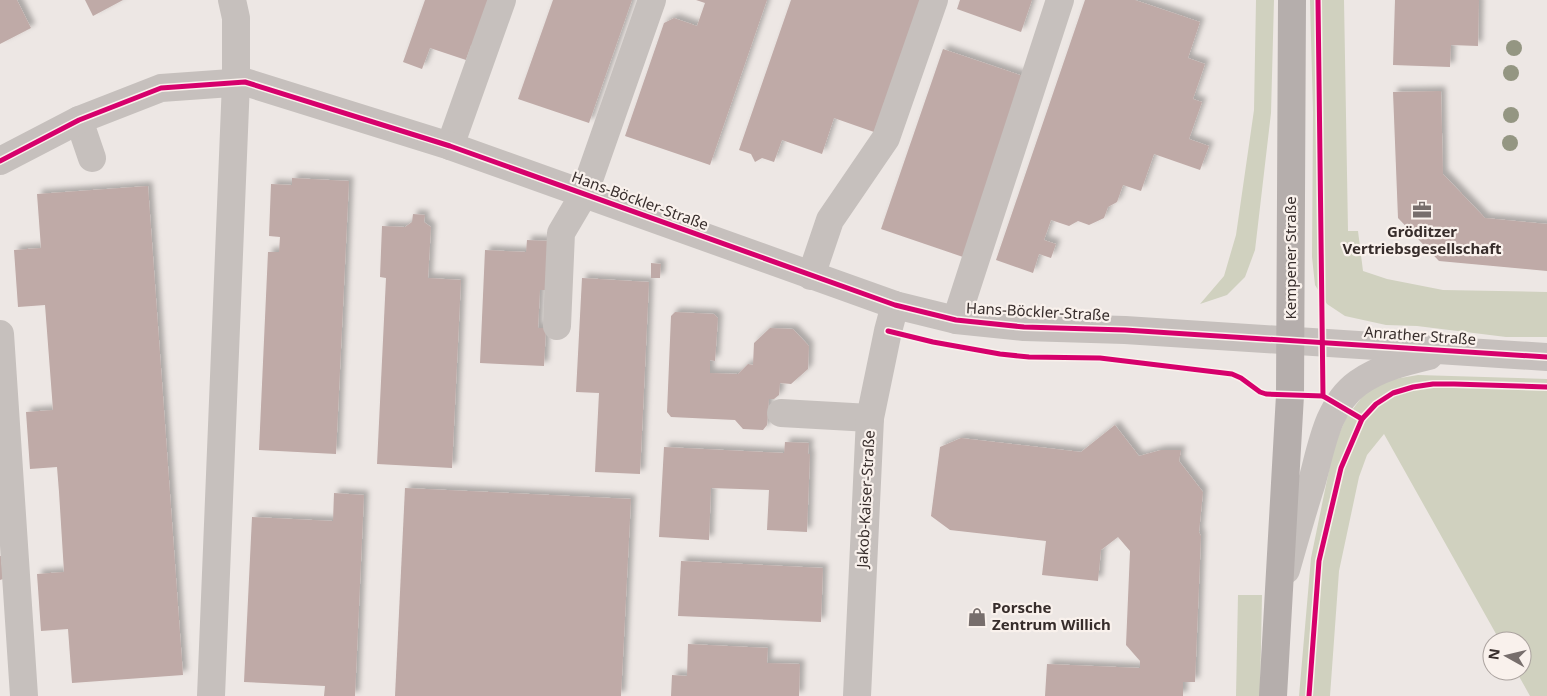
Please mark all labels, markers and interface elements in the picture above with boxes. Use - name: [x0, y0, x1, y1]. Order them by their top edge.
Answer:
- street label: Hans-Böckler-Straße: [569, 166, 711, 234]
- street label: Kempener Straße: [1280, 196, 1300, 320]
- office icon: Gröditzer Vertriebsgesellschaft: [1411, 199, 1433, 221]
- place label: Gröditzer Vertriebsgesellschaft: [1343, 221, 1502, 258]
- street label: Hans-Böckler-Straße: [966, 297, 1111, 325]
- street label: Anrather Straße: [1363, 321, 1477, 349]
- street label: Jakob-Kaiser-Straße: [851, 430, 879, 570]
- place label: Porsche Zentrum Willich: [992, 597, 1111, 634]
- shop icon: Porsche Zentrum Willich: [966, 606, 988, 628]
- north arrow: [1482, 631, 1532, 681]
- text: N: [1483, 647, 1504, 661]

